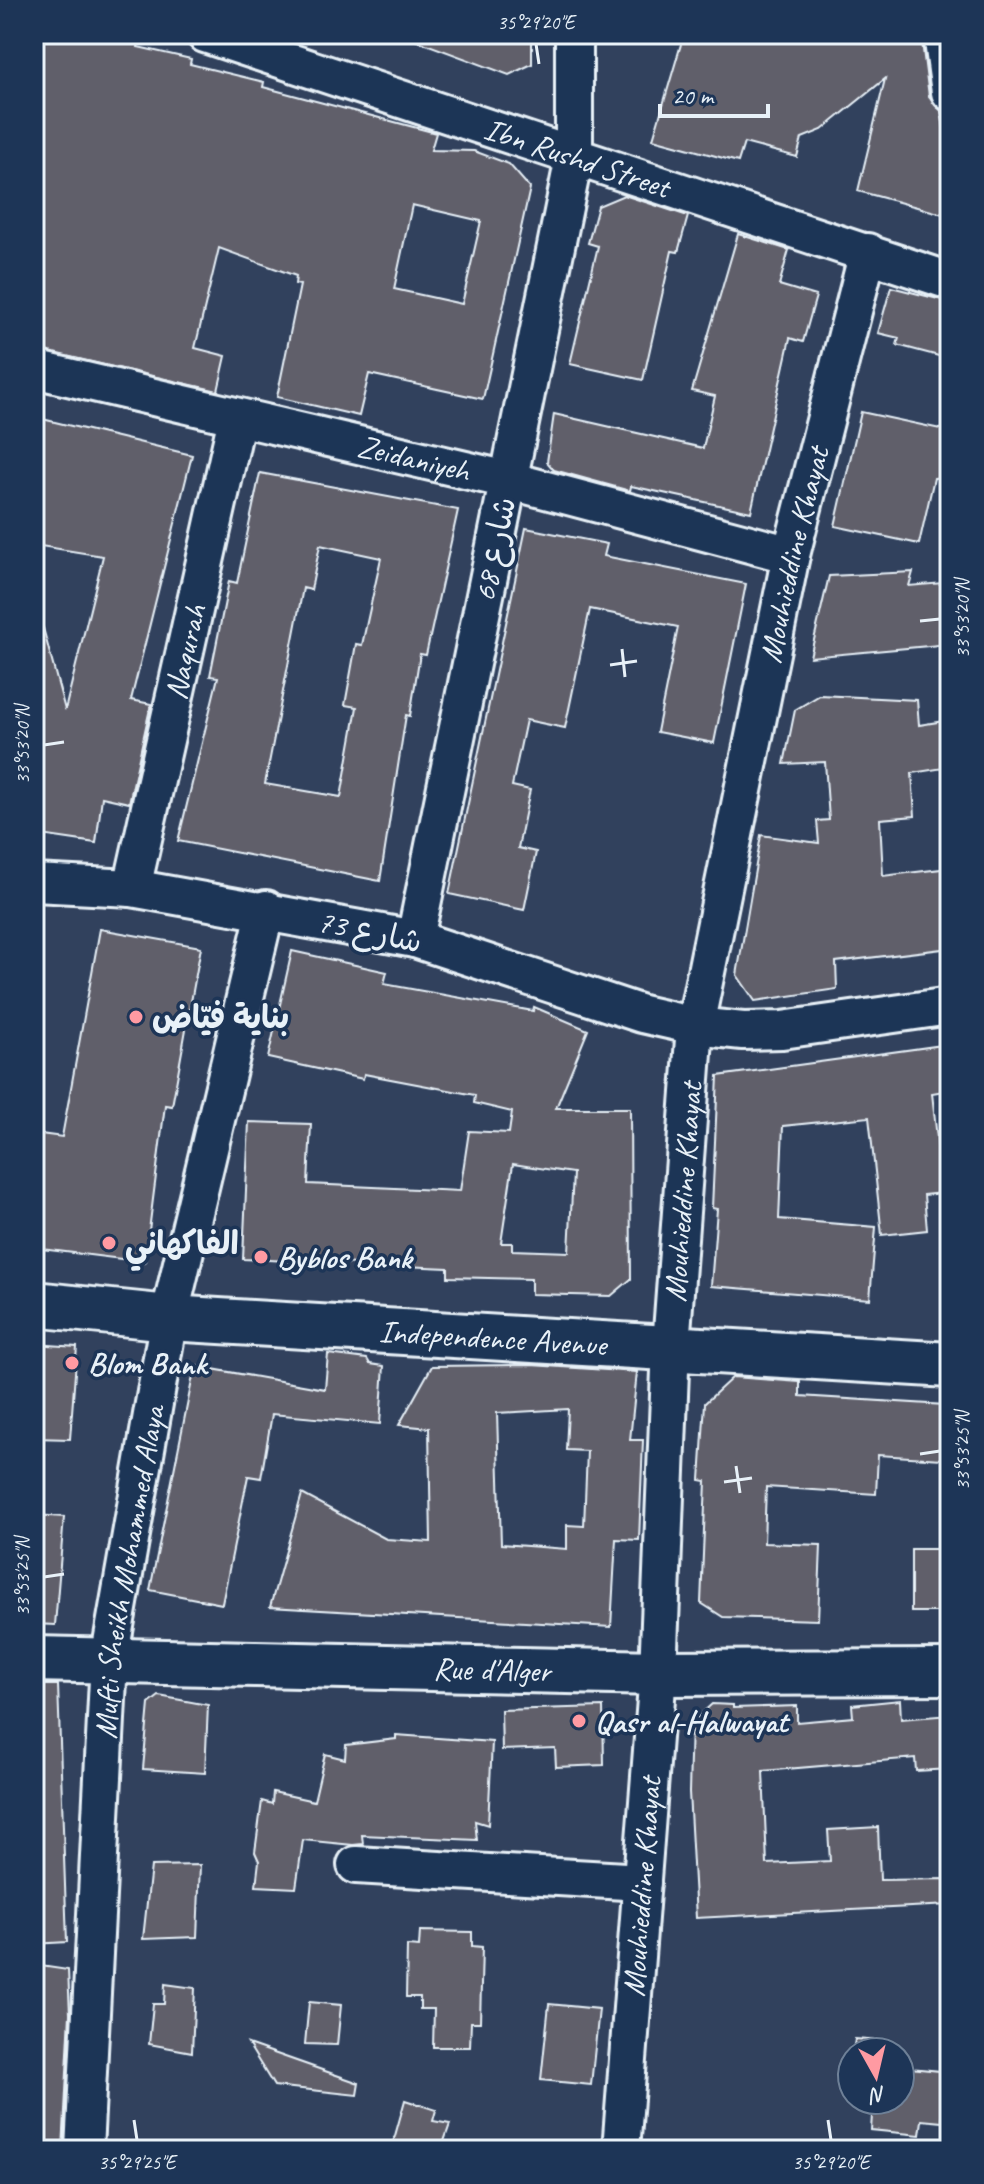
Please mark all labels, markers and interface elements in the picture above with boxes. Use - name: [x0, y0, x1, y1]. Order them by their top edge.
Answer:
- text: 35°29'20"E: [497, 10, 577, 35]
- scale bar: [660, 68, 768, 118]
- text: 20 m: [672, 81, 715, 111]
- street label: Ibn Rushd Street: [479, 108, 678, 209]
- street label: Zeidaniyeh: [353, 425, 476, 492]
- street label: Mouhieddine Khayat: [750, 439, 839, 666]
- street label: شارع 68: [463, 493, 527, 606]
- text: 33°53'20"N: [950, 577, 975, 658]
- street label: Naqurah: [155, 600, 216, 703]
- text: 33°53'20"N: [10, 703, 35, 784]
- street label: شارع 73: [313, 900, 426, 964]
- place label: بناية فيّاض: [152, 997, 289, 1038]
- marker: بناية فيّاض: [127, 1008, 145, 1026]
- street label: Mouhieddine Khayat: [654, 1078, 712, 1303]
- place label: الفاكهاني: [125, 1223, 239, 1272]
- marker: الفاكهاني: [100, 1234, 118, 1252]
- place label: Byblos Bank: [277, 1237, 415, 1278]
- marker: Byblos Bank: [252, 1248, 270, 1266]
- street label: Independence Avenue: [378, 1311, 610, 1365]
- place label: Blom Bank: [88, 1343, 209, 1384]
- marker: Blom Bank: [63, 1354, 81, 1372]
- street label: Mufti Sheikh Mohammed Alaya: [85, 1400, 175, 1740]
- text: 33°53'25"N: [950, 1409, 975, 1490]
- text: 33°53'25"N: [10, 1535, 35, 1616]
- street label: Rue d'Alger: [433, 1648, 553, 1692]
- place label: Qasr al-Halwayat: [595, 1701, 791, 1742]
- marker: Qasr al-Halwayat: [570, 1712, 588, 1730]
- street label: Mouhieddine Khayat: [613, 1772, 671, 1998]
- north arrow: [836, 2036, 916, 2116]
- text: N: [867, 2080, 887, 2110]
- text: 35°29'25"E: [98, 2150, 178, 2175]
- text: 35°29'20"E: [792, 2150, 872, 2175]

